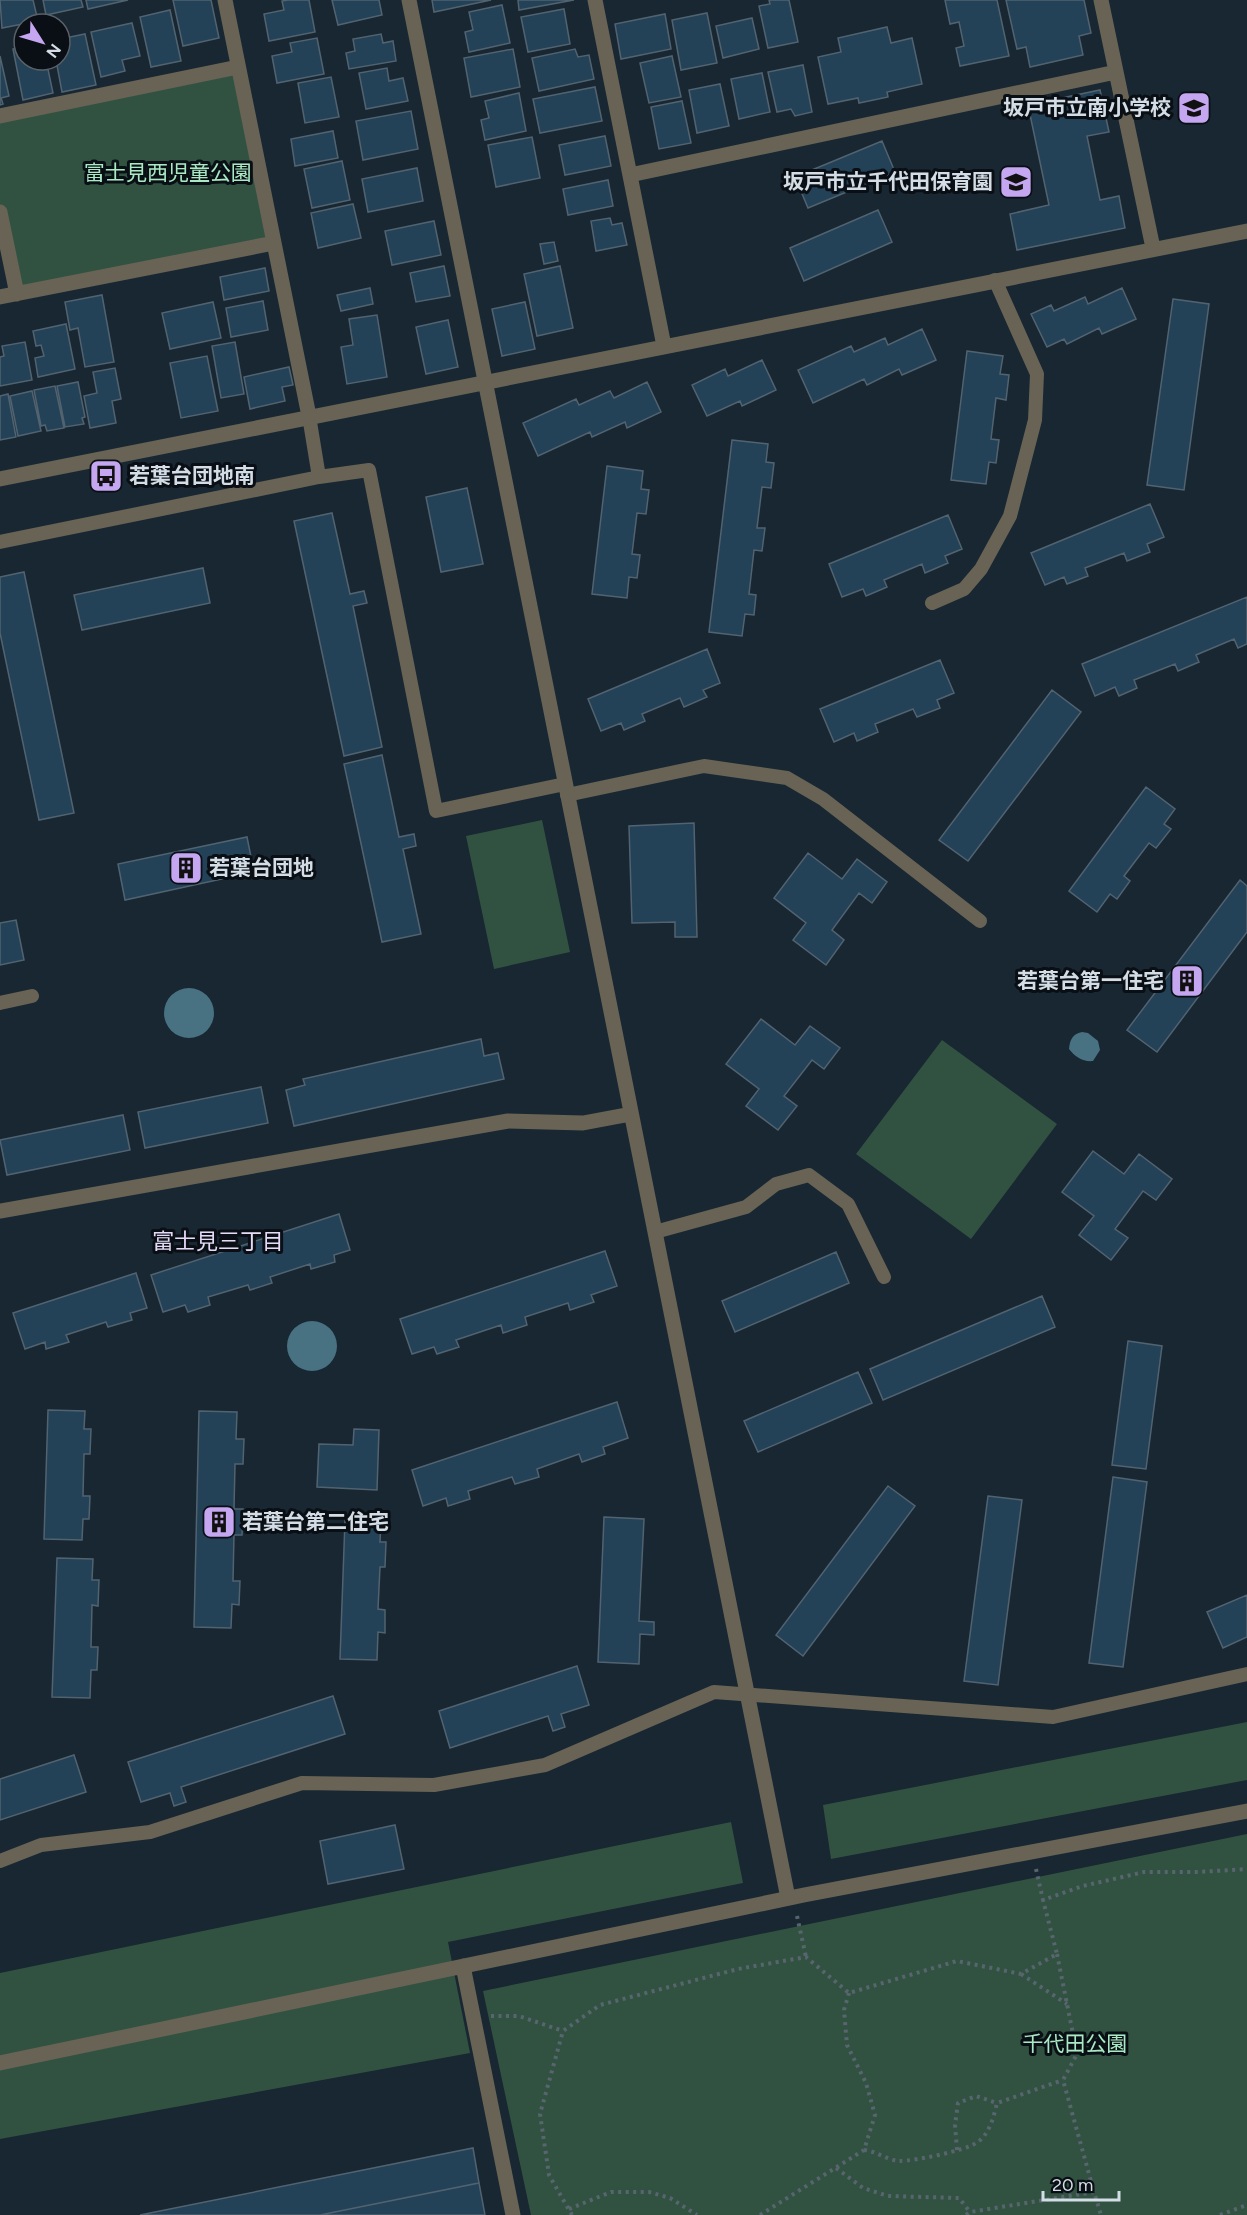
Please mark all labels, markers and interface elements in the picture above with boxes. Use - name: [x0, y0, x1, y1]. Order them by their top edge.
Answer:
- north arrow: [12, 12, 72, 72]
- text: N: [42, 40, 65, 61]
- school or university icon: 坂戸市立南小学校: [1176, 90, 1212, 126]
- place label: 坂戸市立南小学校: [1003, 95, 1171, 120]
- park label: 富士見西児童公園: [84, 160, 252, 185]
- school or university icon: 坂戸市立千代田保育園: [998, 164, 1034, 200]
- place label: 坂戸市立千代田保育園: [783, 169, 993, 194]
- bus stop icon: 若葉台団地南: [88, 458, 124, 494]
- place label: 若葉台団地南: [129, 463, 255, 488]
- building icon: 若葉台団地: [168, 850, 204, 886]
- place label: 若葉台団地: [209, 855, 314, 880]
- building icon: 若葉台第一住宅: [1169, 963, 1205, 999]
- place label: 若葉台第一住宅: [1017, 968, 1164, 993]
- district label: 富士見三丁目: [152, 1228, 284, 1255]
- building icon: 若葉台第二住宅: [201, 1504, 237, 1540]
- place label: 若葉台第二住宅: [242, 1509, 389, 1534]
- park label: 千代田公園: [1023, 2031, 1128, 2056]
- scale bar: [1043, 2164, 1120, 2202]
- text: 20 m: [1052, 2174, 1093, 2196]

